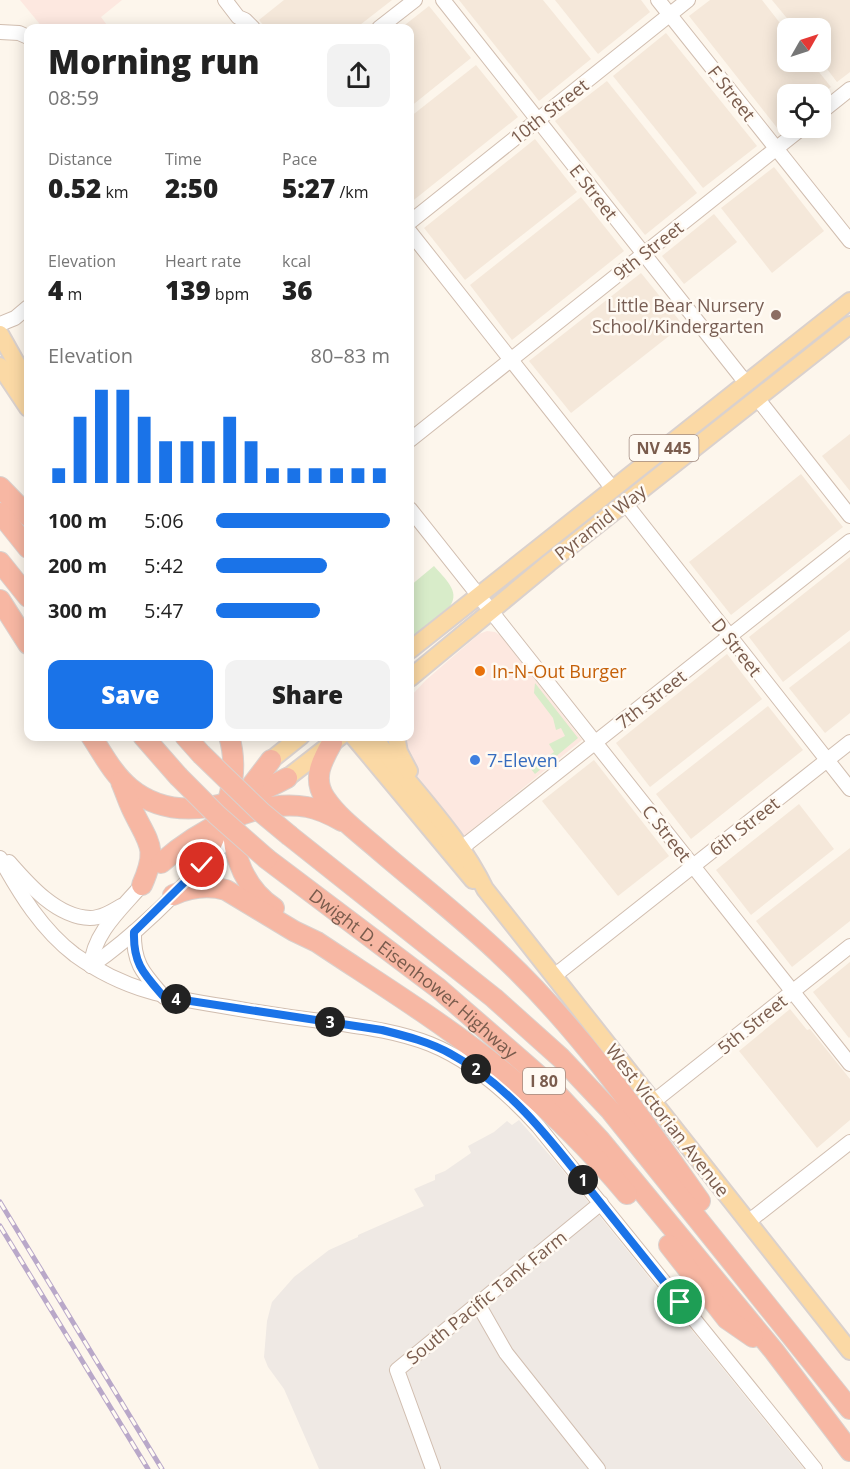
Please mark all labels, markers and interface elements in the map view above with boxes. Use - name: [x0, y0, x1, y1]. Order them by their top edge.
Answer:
- north arrow: [777, 18, 831, 72]
- map controls: [777, 18, 831, 138]
- text: Morning run: [48, 39, 260, 84]
- button: share: [327, 44, 390, 107]
- street label: F Street: [703, 60, 761, 126]
- street label: 10th Street: [505, 73, 593, 149]
- text: 08:59: [48, 84, 99, 111]
- button: locate: [777, 84, 831, 138]
- text: Distance: [48, 148, 112, 170]
- text: Time: [165, 148, 202, 170]
- text: Pace: [282, 148, 317, 170]
- street label: E Street: [565, 159, 623, 225]
- text: 0.52: [48, 170, 101, 206]
- text: 2:50: [165, 170, 218, 206]
- text: 5:27: [282, 170, 335, 206]
- text: km: [101, 181, 129, 203]
- text: /km: [335, 181, 368, 203]
- street label: 9th Street: [608, 215, 688, 285]
- text: Elevation: [48, 250, 116, 272]
- text: Heart rate: [165, 250, 241, 272]
- text: kcal: [282, 250, 311, 272]
- text: 4: [48, 272, 63, 308]
- text: 139: [165, 272, 211, 308]
- text: 36: [282, 272, 312, 308]
- text: m: [63, 283, 82, 305]
- text: bpm: [211, 283, 249, 305]
- place label: Little Bear Nursery School/Kindergarten: [592, 293, 765, 338]
- marker: Little Bear Nursery School/Kindergarten: [769, 308, 783, 322]
- text: Elevation: [48, 342, 133, 369]
- text: 80–83 m: [311, 342, 390, 369]
- road number: NV 445: [630, 435, 698, 461]
- street label: Pyramid Way: [549, 478, 651, 565]
- text: 100 m: [48, 507, 107, 534]
- text: 5:06: [144, 507, 184, 534]
- text: 200 m: [48, 552, 107, 579]
- text: 5:42: [144, 552, 184, 579]
- text: 300 m: [48, 597, 107, 624]
- text: 5:47: [144, 597, 184, 624]
- street label: D Street: [707, 613, 767, 681]
- place label: In-N-Out Burger: [492, 659, 627, 683]
- button: Save: [48, 660, 213, 729]
- button: Share: [225, 660, 390, 729]
- marker: In-N-Out Burger: [473, 664, 487, 678]
- street label: 7th Street: [611, 664, 691, 734]
- place label: 7-Eleven: [487, 748, 558, 772]
- marker: 7-Eleven: [468, 753, 482, 767]
- street label: 6th Street: [704, 791, 784, 861]
- street label: C Street: [637, 799, 697, 867]
- pin: [176, 839, 227, 890]
- icon: check: [185, 848, 218, 881]
- street label: Dwight D. Eisenhower Highway: [305, 883, 523, 1064]
- pin: 4: [161, 984, 191, 1014]
- text: 4: [171, 988, 181, 1010]
- street label: 5th Street: [712, 989, 792, 1059]
- pin: 3: [315, 1007, 345, 1037]
- text: 3: [325, 1011, 335, 1033]
- street label: West Victorian Avenue: [601, 1039, 735, 1201]
- pin: 2: [461, 1054, 491, 1084]
- text: 2: [471, 1058, 481, 1080]
- road number: I 80: [523, 1068, 565, 1094]
- pin: 1: [568, 1165, 598, 1195]
- text: 1: [578, 1169, 588, 1191]
- street label: South Pacific Tank Farm: [401, 1225, 571, 1369]
- pin: [654, 1276, 705, 1327]
- icon: arrive: [663, 1285, 696, 1318]

